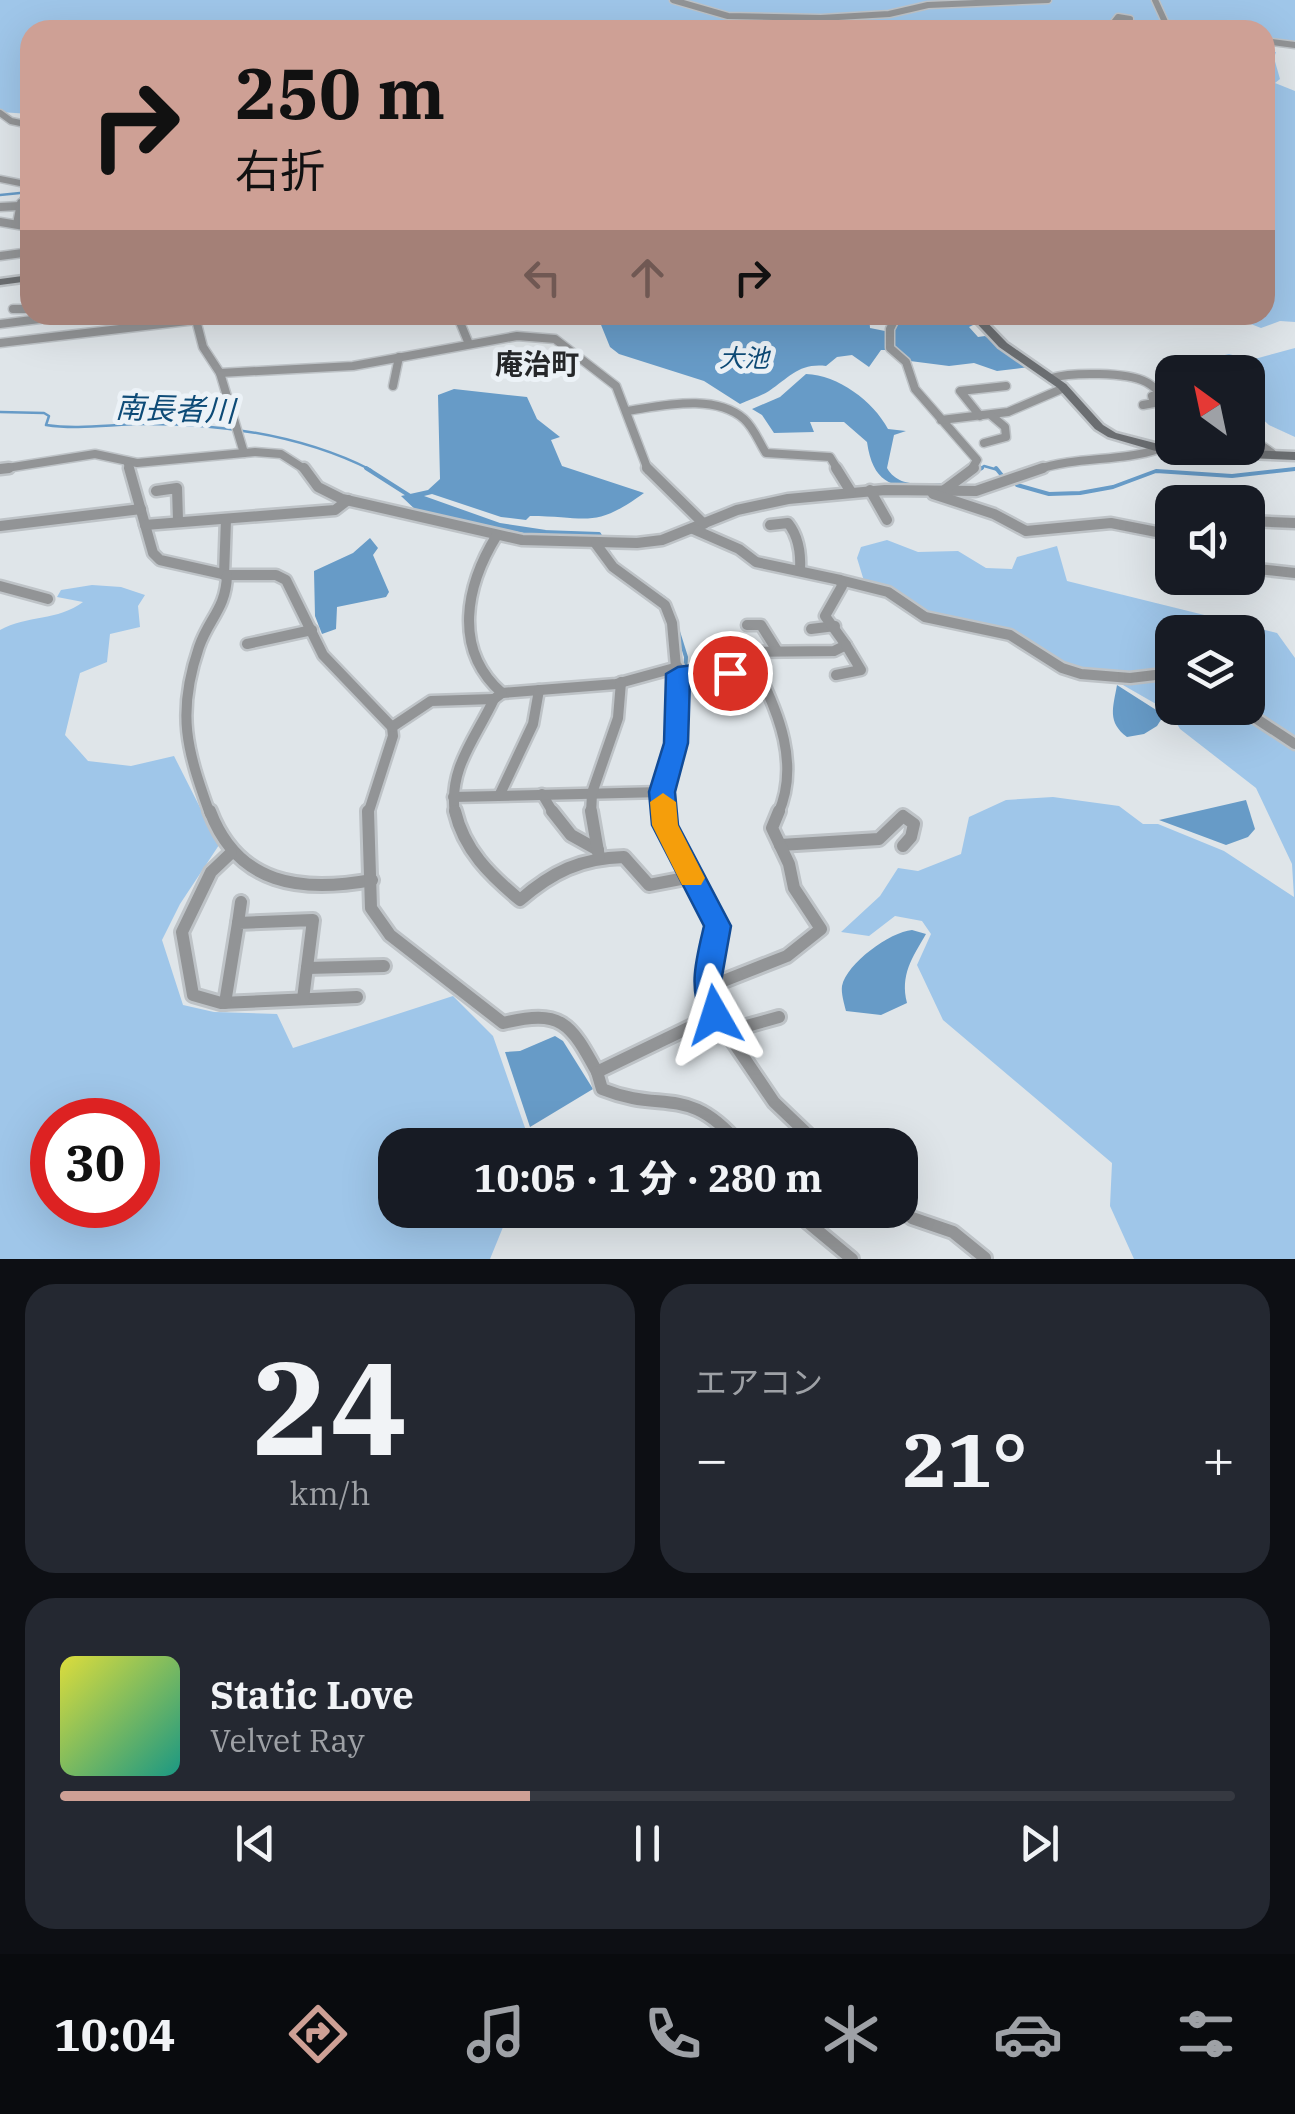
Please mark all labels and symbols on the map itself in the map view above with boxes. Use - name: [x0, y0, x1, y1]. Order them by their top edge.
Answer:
- water label: 大池: [719, 341, 772, 374]
- district label: 庵治町: [495, 345, 579, 382]
- north arrow: [1155, 355, 1265, 465]
- water label: 南長者川: [114, 386, 239, 430]
- pin: [688, 631, 773, 716]
- position arrow: [663, 963, 767, 1067]
- speed limit sign: 30: [30, 1098, 160, 1228]

